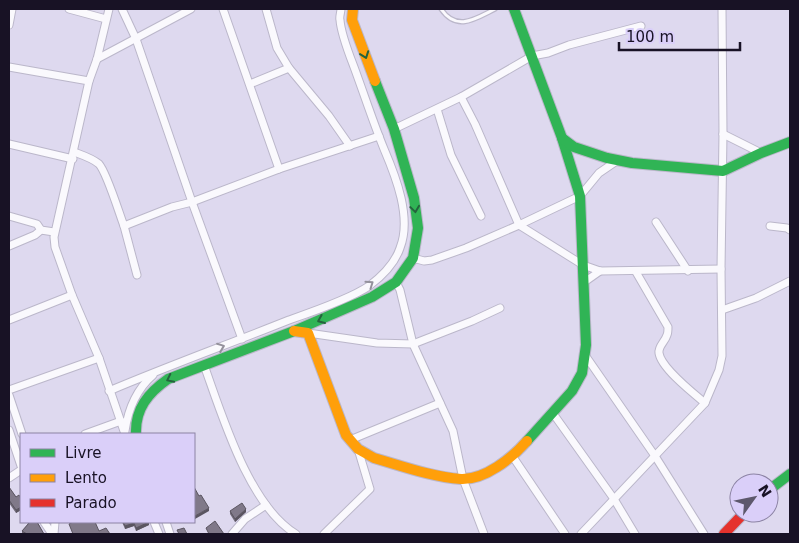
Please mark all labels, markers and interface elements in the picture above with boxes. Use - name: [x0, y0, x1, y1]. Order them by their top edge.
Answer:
- scale bar: [619, 20, 740, 52]
- text: 100 m: [626, 28, 674, 46]
- one-way arrow: [359, 50, 369, 59]
- one-way arrow: [409, 206, 420, 214]
- one-way arrow: [365, 281, 374, 290]
- one-way arrow: [317, 313, 326, 324]
- one-way arrow: [216, 343, 225, 353]
- one-way arrow: [166, 373, 175, 383]
- legend: [20, 433, 195, 523]
- text: Livre: [65, 444, 101, 462]
- text: Lento: [65, 469, 107, 487]
- north arrow: [729, 473, 779, 523]
- text: N: [755, 482, 775, 500]
- text: Parado: [65, 494, 117, 512]

